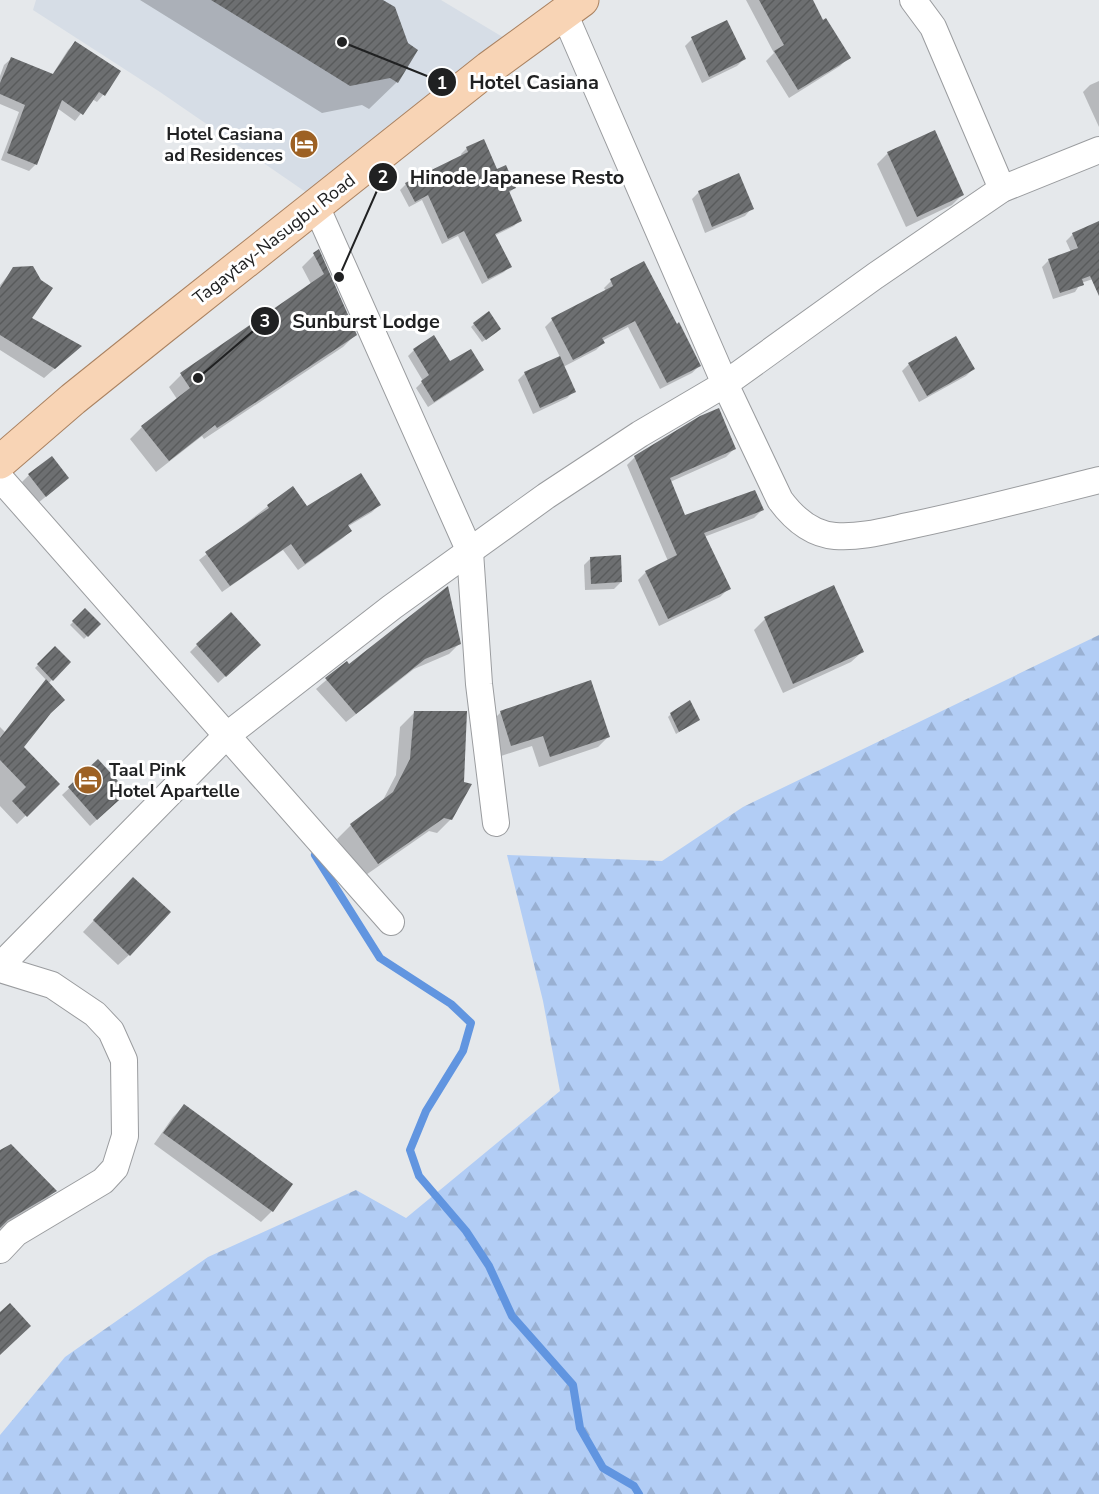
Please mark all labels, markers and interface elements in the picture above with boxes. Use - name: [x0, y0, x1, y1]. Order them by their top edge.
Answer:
- callout: Hotel Casiana: [427, 63, 611, 101]
- text: Hotel Casiana: [469, 69, 599, 96]
- text: 1: [437, 71, 447, 95]
- place label: Hotel Casiana ad Residences: [164, 122, 283, 167]
- hotel icon: Hotel Casiana ad Residences: [288, 128, 320, 160]
- callout: Hinode Japanese Resto: [368, 158, 636, 196]
- text: Hinode Japanese Resto: [410, 164, 624, 191]
- text: 2: [378, 165, 388, 189]
- street label: Tagaytay-Nasugbu Road: [188, 168, 360, 310]
- callout: Sunburst Lodge: [250, 302, 451, 340]
- text: Sunburst Lodge: [292, 308, 440, 335]
- text: 3: [260, 309, 270, 333]
- place label: Taal Pink Hotel Apartelle: [109, 758, 240, 803]
- hotel icon: Taal Pink Hotel Apartelle: [72, 764, 104, 796]

